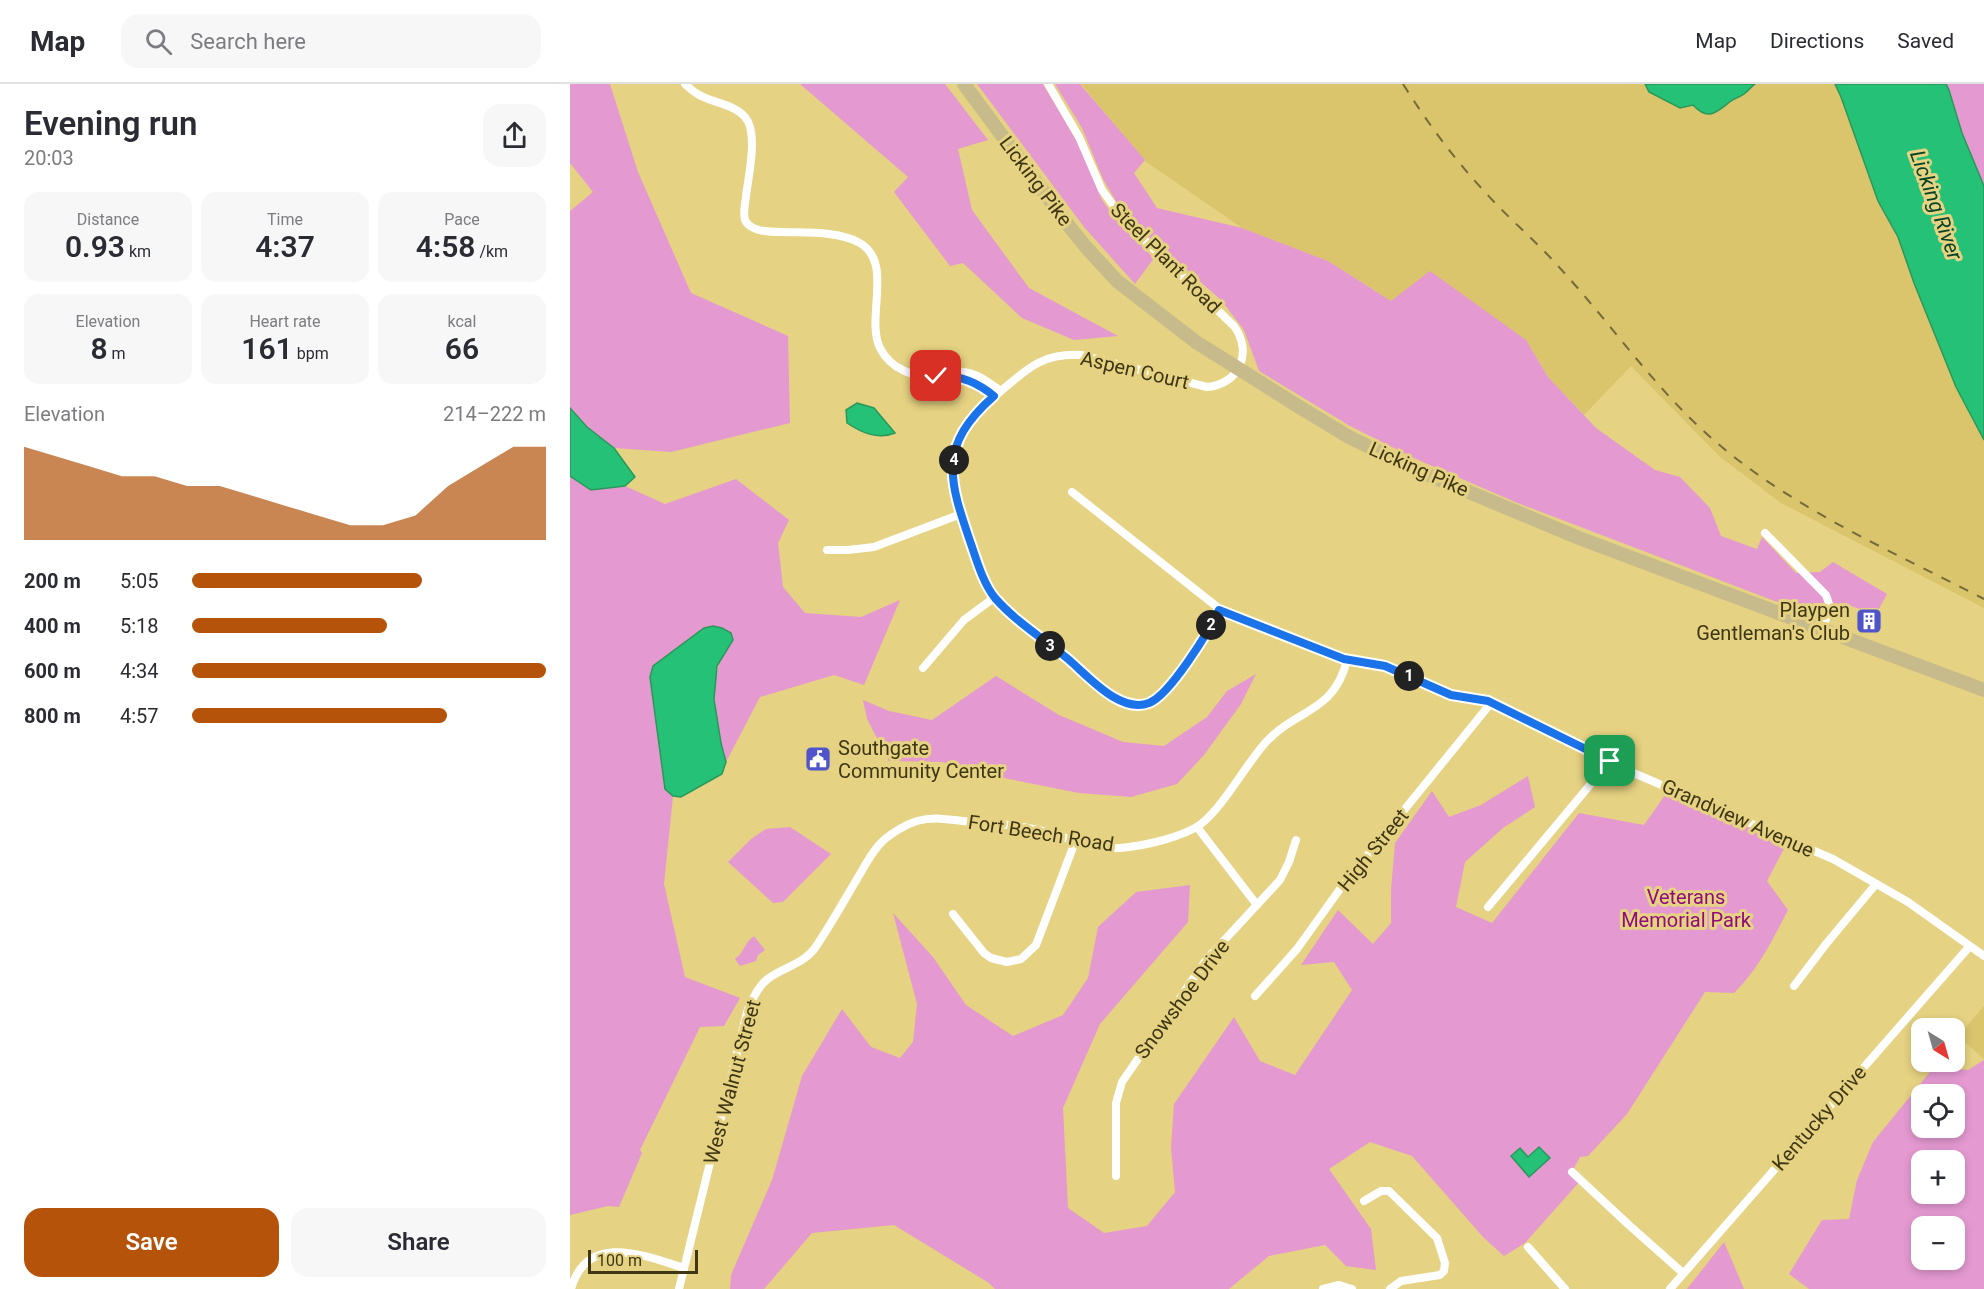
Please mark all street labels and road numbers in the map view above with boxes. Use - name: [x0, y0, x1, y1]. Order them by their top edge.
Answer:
- street label: Licking Pike: [994, 131, 1078, 231]
- street label: Steel Plant Road: [1106, 198, 1226, 318]
- street label: Aspen Court: [1078, 346, 1192, 394]
- street label: Licking Pike: [1366, 436, 1472, 502]
- street label: Grandview Avenue: [1658, 774, 1818, 862]
- street label: High Street: [1332, 804, 1414, 896]
- street label: Fort Beech Road: [967, 810, 1115, 856]
- street label: Snowshoe Drive: [1130, 935, 1234, 1063]
- street label: West Walnut Street: [698, 997, 766, 1167]
- street label: Kentucky Drive: [1767, 1061, 1871, 1175]

